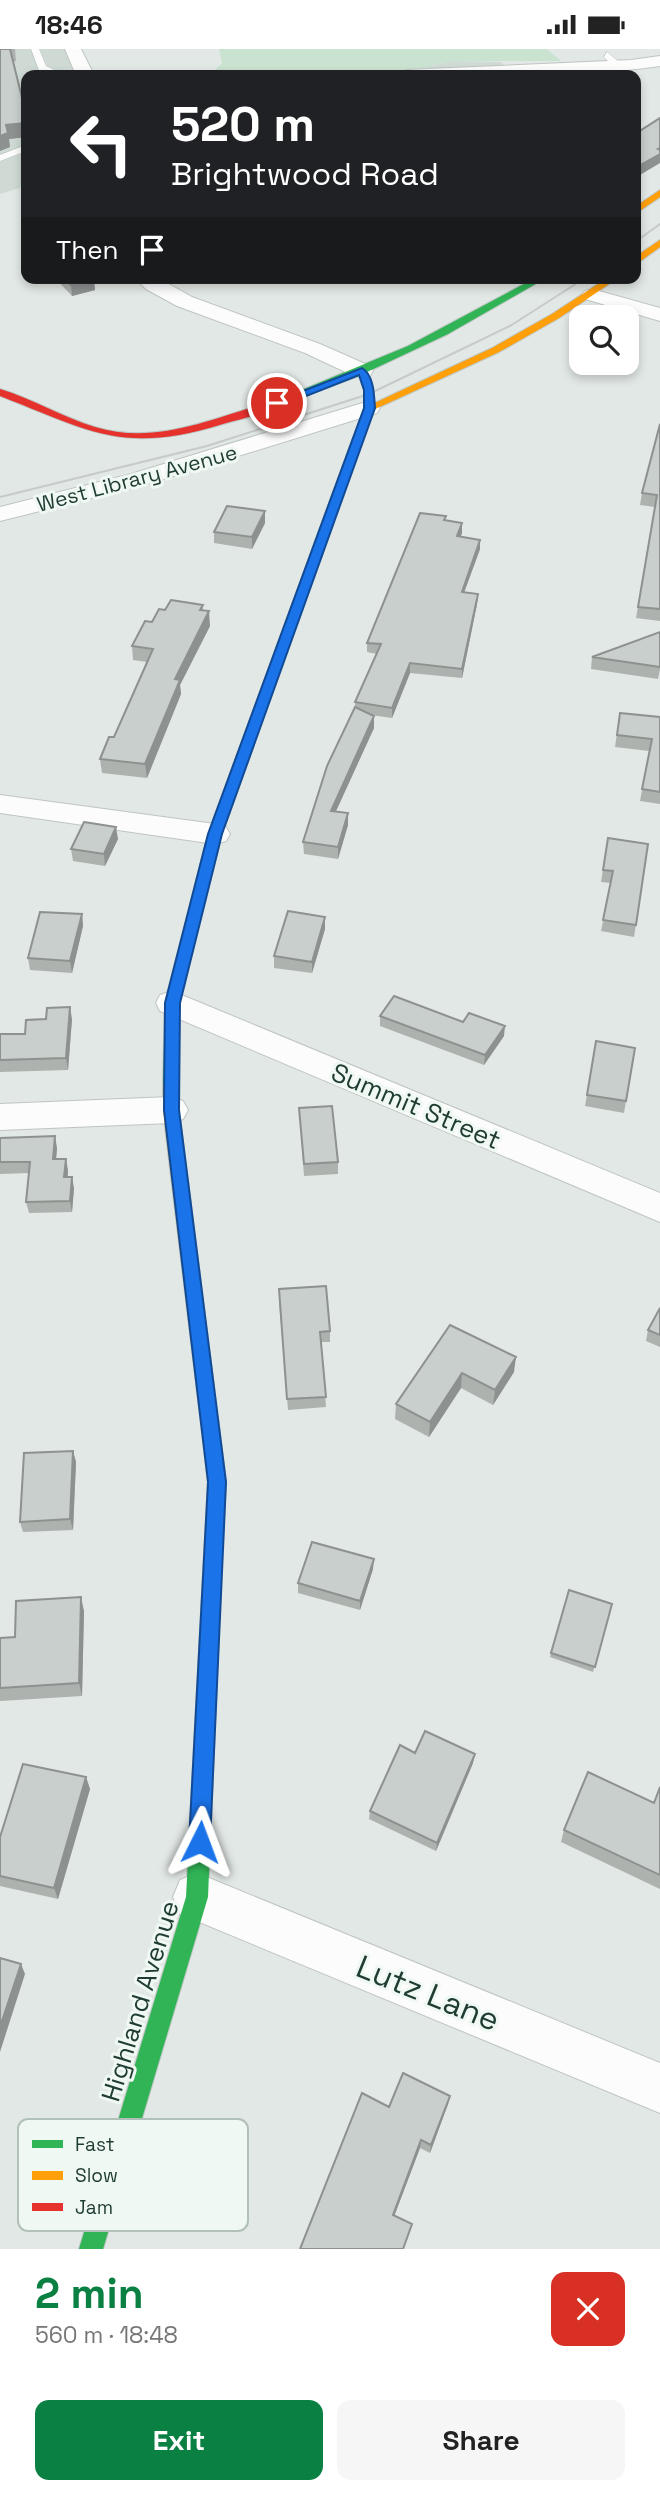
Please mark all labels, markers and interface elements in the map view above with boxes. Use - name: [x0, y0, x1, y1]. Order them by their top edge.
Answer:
- text: 18:46: [35, 8, 103, 42]
- text: 520 m: [171, 93, 315, 155]
- icon: left: [56, 98, 147, 189]
- text: Brightwood Road: [171, 154, 439, 194]
- icon: arrive: [133, 231, 171, 269]
- text: Then: [56, 233, 119, 267]
- map controls: [569, 305, 639, 375]
- button: search: [569, 305, 639, 375]
- pin: [247, 373, 307, 433]
- icon: arrive: [258, 384, 296, 422]
- street label: West Library Avenue: [34, 438, 240, 518]
- street label: Summit Street: [326, 1055, 506, 1157]
- position arrow: [163, 1805, 237, 1879]
- street label: Highland Avenue: [93, 1896, 187, 2106]
- street label: Lutz Lane: [351, 1946, 505, 2040]
- legend: [18, 2119, 248, 2231]
- text: Fast: [75, 2132, 115, 2157]
- text: Slow: [75, 2163, 118, 2188]
- text: Jam: [75, 2195, 113, 2220]
- text: 2 min: [35, 2267, 144, 2320]
- button: close: [551, 2272, 625, 2346]
- text: 560 m · 18:48: [35, 2320, 178, 2350]
- button: Exit: [35, 2400, 323, 2480]
- button: Share: [337, 2400, 625, 2480]

